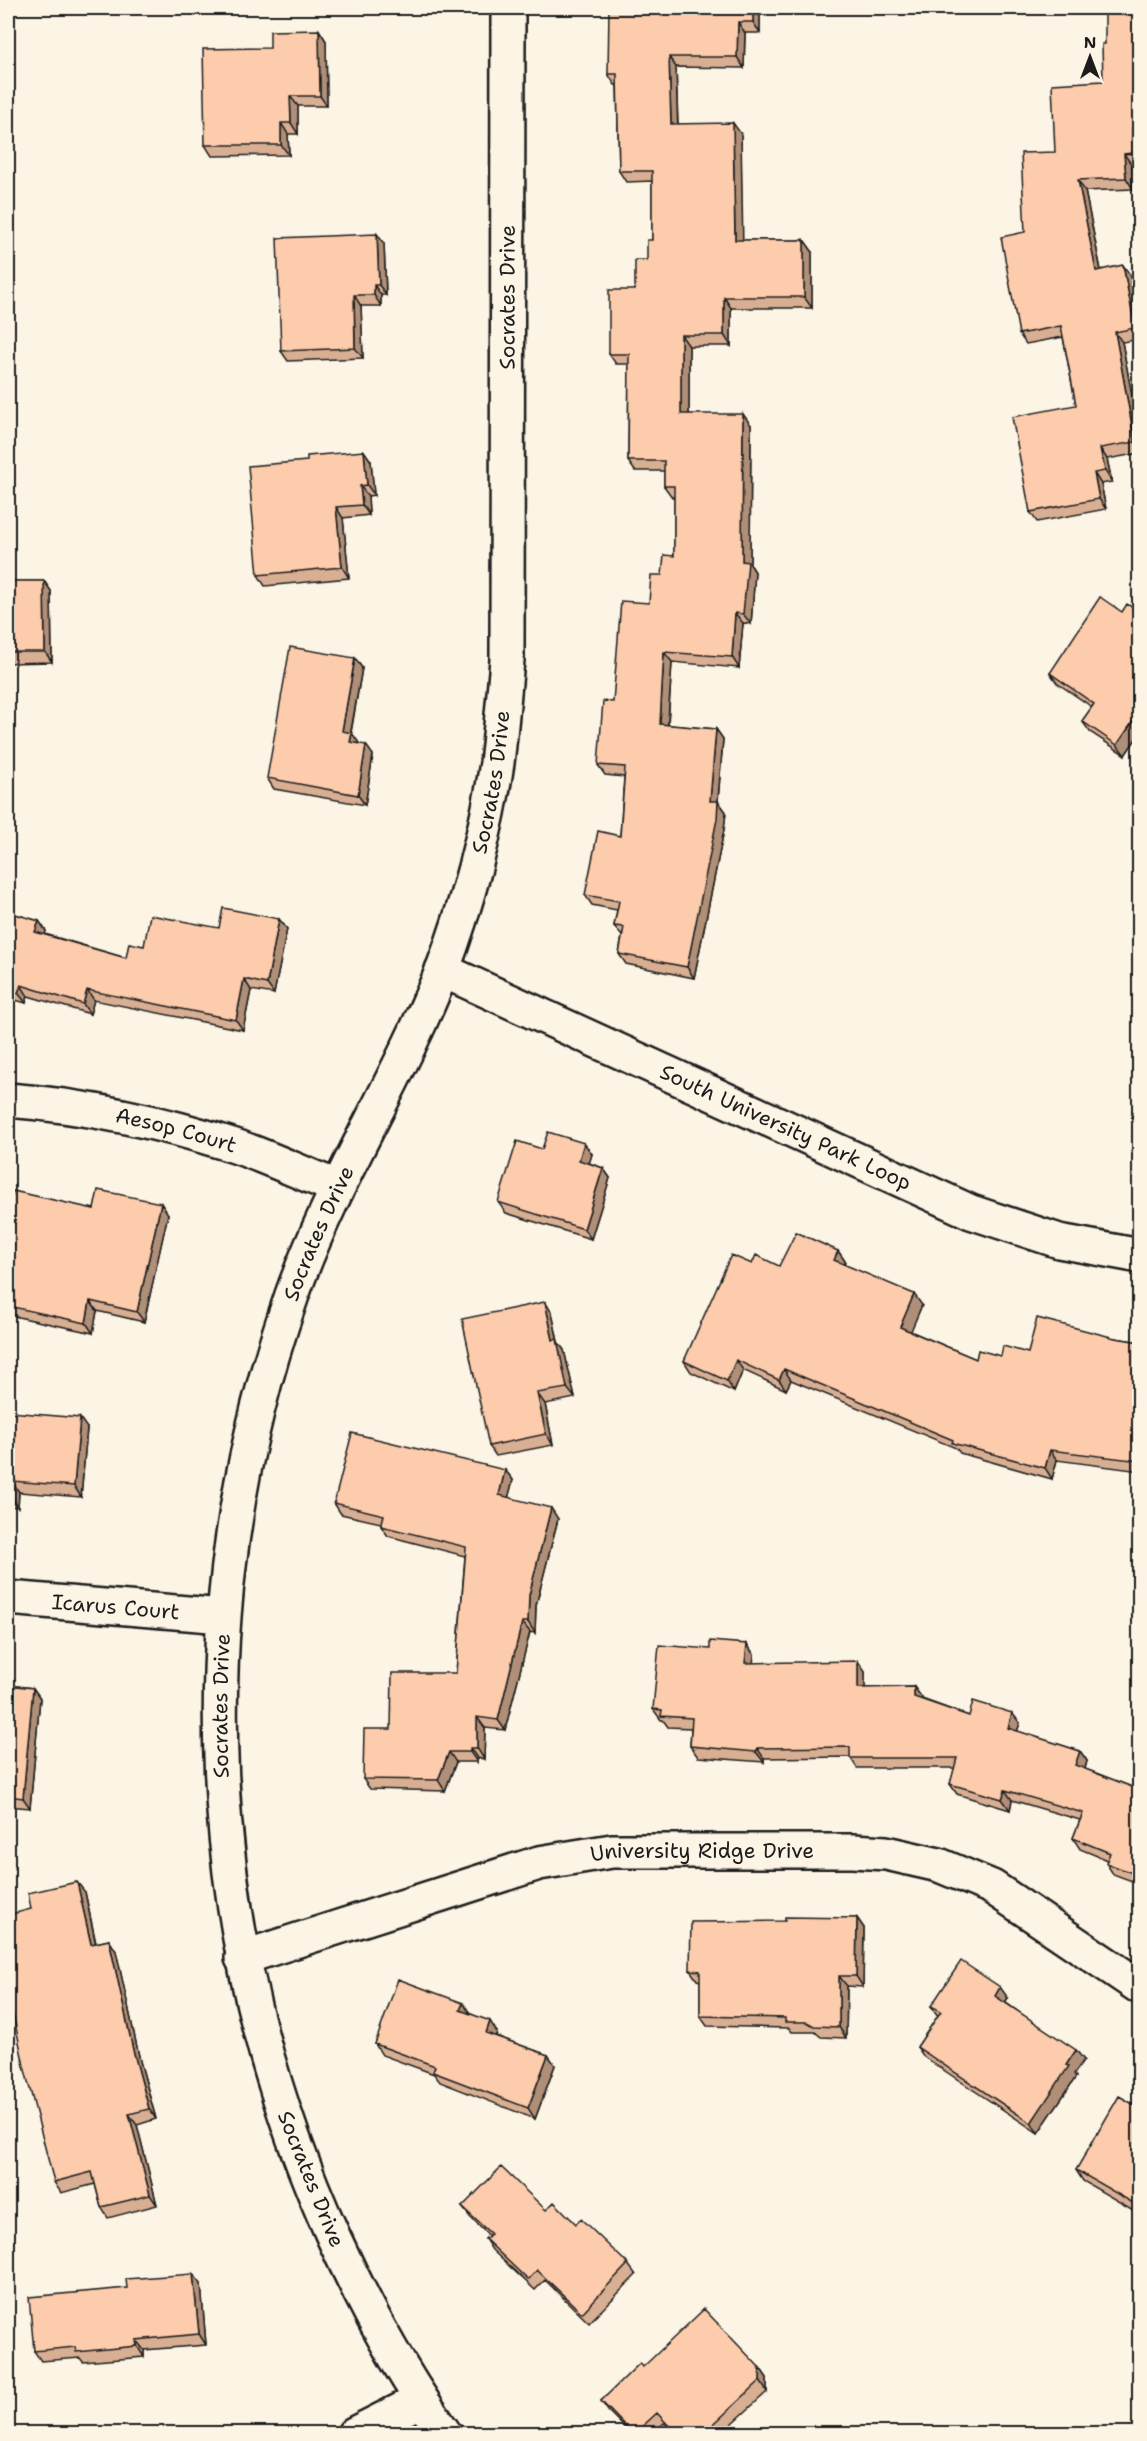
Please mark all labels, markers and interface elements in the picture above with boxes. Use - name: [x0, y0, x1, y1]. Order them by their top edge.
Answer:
- north arrow: [1060, 27, 1120, 87]
- text: N: [1084, 32, 1096, 53]
- street label: Socrates Drive: [493, 225, 522, 370]
- street label: Socrates Drive: [465, 709, 516, 857]
- street label: South University Park Loop: [656, 1058, 916, 1197]
- street label: Aesop Court: [113, 1101, 240, 1160]
- street label: Socrates Drive: [277, 1161, 361, 1305]
- street label: Icarus Court: [51, 1588, 181, 1626]
- street label: Socrates Drive: [206, 1633, 237, 1779]
- street label: University Ridge Drive: [588, 1836, 814, 1868]
- street label: Socrates Drive: [271, 2107, 351, 2251]

